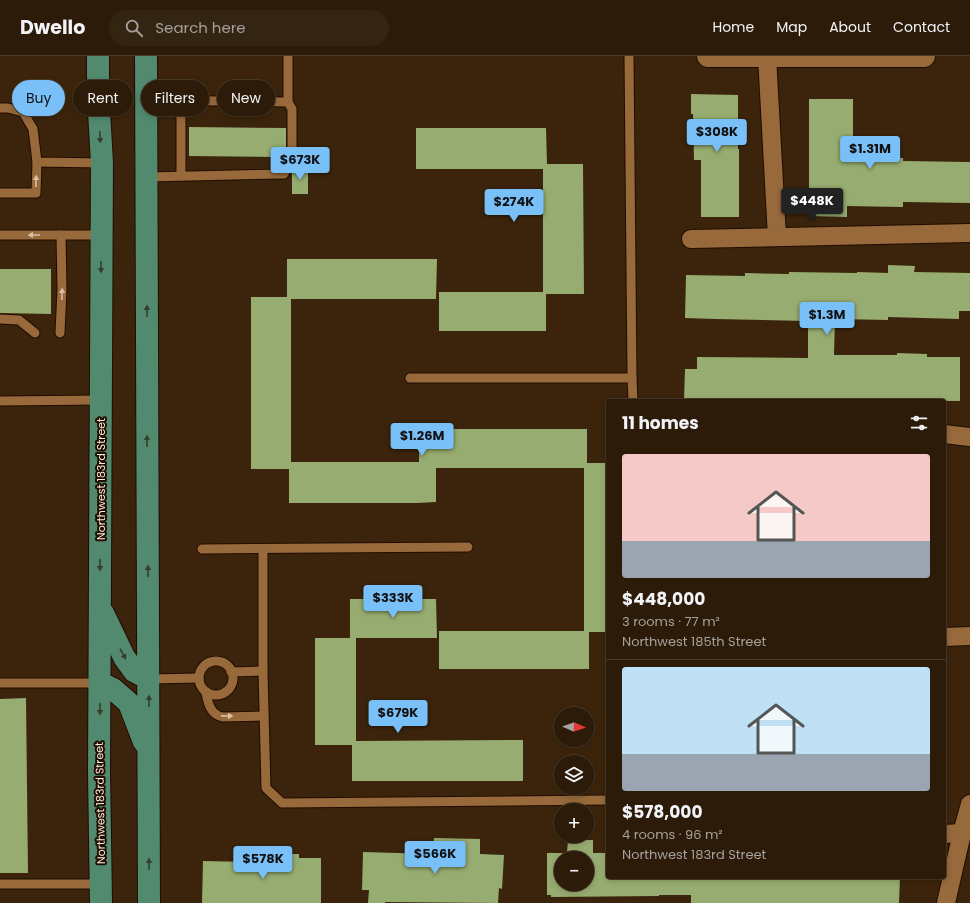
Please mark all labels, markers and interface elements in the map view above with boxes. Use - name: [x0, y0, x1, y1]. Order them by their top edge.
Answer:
- search box: [109, 10, 389, 46]
- text: Dwello: [20, 14, 85, 41]
- icon: search: [123, 17, 145, 39]
- text: Search here: [155, 17, 246, 38]
- text: Home: [712, 17, 754, 37]
- text: Map: [776, 17, 807, 37]
- text: About: [829, 17, 871, 37]
- text: Contact: [893, 17, 950, 37]
- chip: Buy: [12, 80, 65, 116]
- chip: Rent: [73, 80, 133, 116]
- chip: Filters: [141, 80, 209, 116]
- chip: New: [217, 80, 275, 116]
- pin: $308K: [689, 119, 745, 153]
- text: $308K: [696, 122, 738, 141]
- one-way arrow: [97, 131, 104, 143]
- pin: $1.31M: [837, 136, 903, 170]
- text: $1.31M: [849, 139, 891, 158]
- pin: $673K: [272, 147, 328, 181]
- text: $673K: [280, 150, 320, 169]
- one-way arrow: [33, 175, 40, 187]
- pin: $448K: [784, 188, 840, 222]
- pin: $274K: [486, 189, 542, 223]
- text: $448K: [790, 191, 834, 210]
- text: $274K: [494, 192, 534, 211]
- one-way arrow: [27, 232, 40, 238]
- one-way arrow: [98, 261, 104, 274]
- one-way arrow: [59, 287, 65, 300]
- pin: $1.3M: [799, 302, 855, 336]
- one-way arrow: [144, 304, 150, 317]
- text: $1.3M: [809, 305, 845, 324]
- text: 11 homes: [622, 411, 699, 435]
- icon: filters: [908, 412, 930, 434]
- street label: Northwest 183rd Street: [93, 418, 109, 540]
- pin: $1.26M: [389, 423, 455, 457]
- text: $1.26M: [400, 426, 444, 445]
- one-way arrow: [144, 434, 150, 447]
- icon: home: [740, 480, 812, 552]
- one-way arrow: [97, 559, 103, 572]
- one-way arrow: [145, 564, 151, 577]
- pin: $333K: [365, 585, 421, 619]
- text: $448,000: [622, 587, 705, 611]
- text: $333K: [372, 588, 414, 607]
- text: 3 rooms · 77 m²: [622, 612, 720, 631]
- text: Northwest 185th Street: [622, 632, 766, 651]
- one-way arrow: [119, 648, 126, 660]
- icon: home: [740, 693, 812, 765]
- one-way arrow: [146, 694, 152, 707]
- pin: $679K: [370, 700, 426, 734]
- one-way arrow: [97, 703, 103, 716]
- text: $679K: [378, 703, 418, 722]
- north arrow: [554, 707, 594, 747]
- map controls: [554, 707, 594, 891]
- one-way arrow: [221, 713, 234, 719]
- street label: Northwest 183rd Street: [91, 742, 109, 864]
- button: layers: [554, 755, 594, 795]
- text: $578,000: [622, 800, 702, 824]
- button: +: [554, 803, 594, 843]
- text: 4 rooms · 96 m²: [622, 825, 723, 844]
- pin: $566K: [407, 841, 463, 875]
- text: $566K: [414, 844, 456, 863]
- text: Northwest 183rd Street: [622, 845, 766, 864]
- pin: $578K: [235, 846, 291, 880]
- text: $578K: [242, 849, 284, 868]
- button: −: [554, 851, 594, 891]
- one-way arrow: [146, 857, 152, 870]

